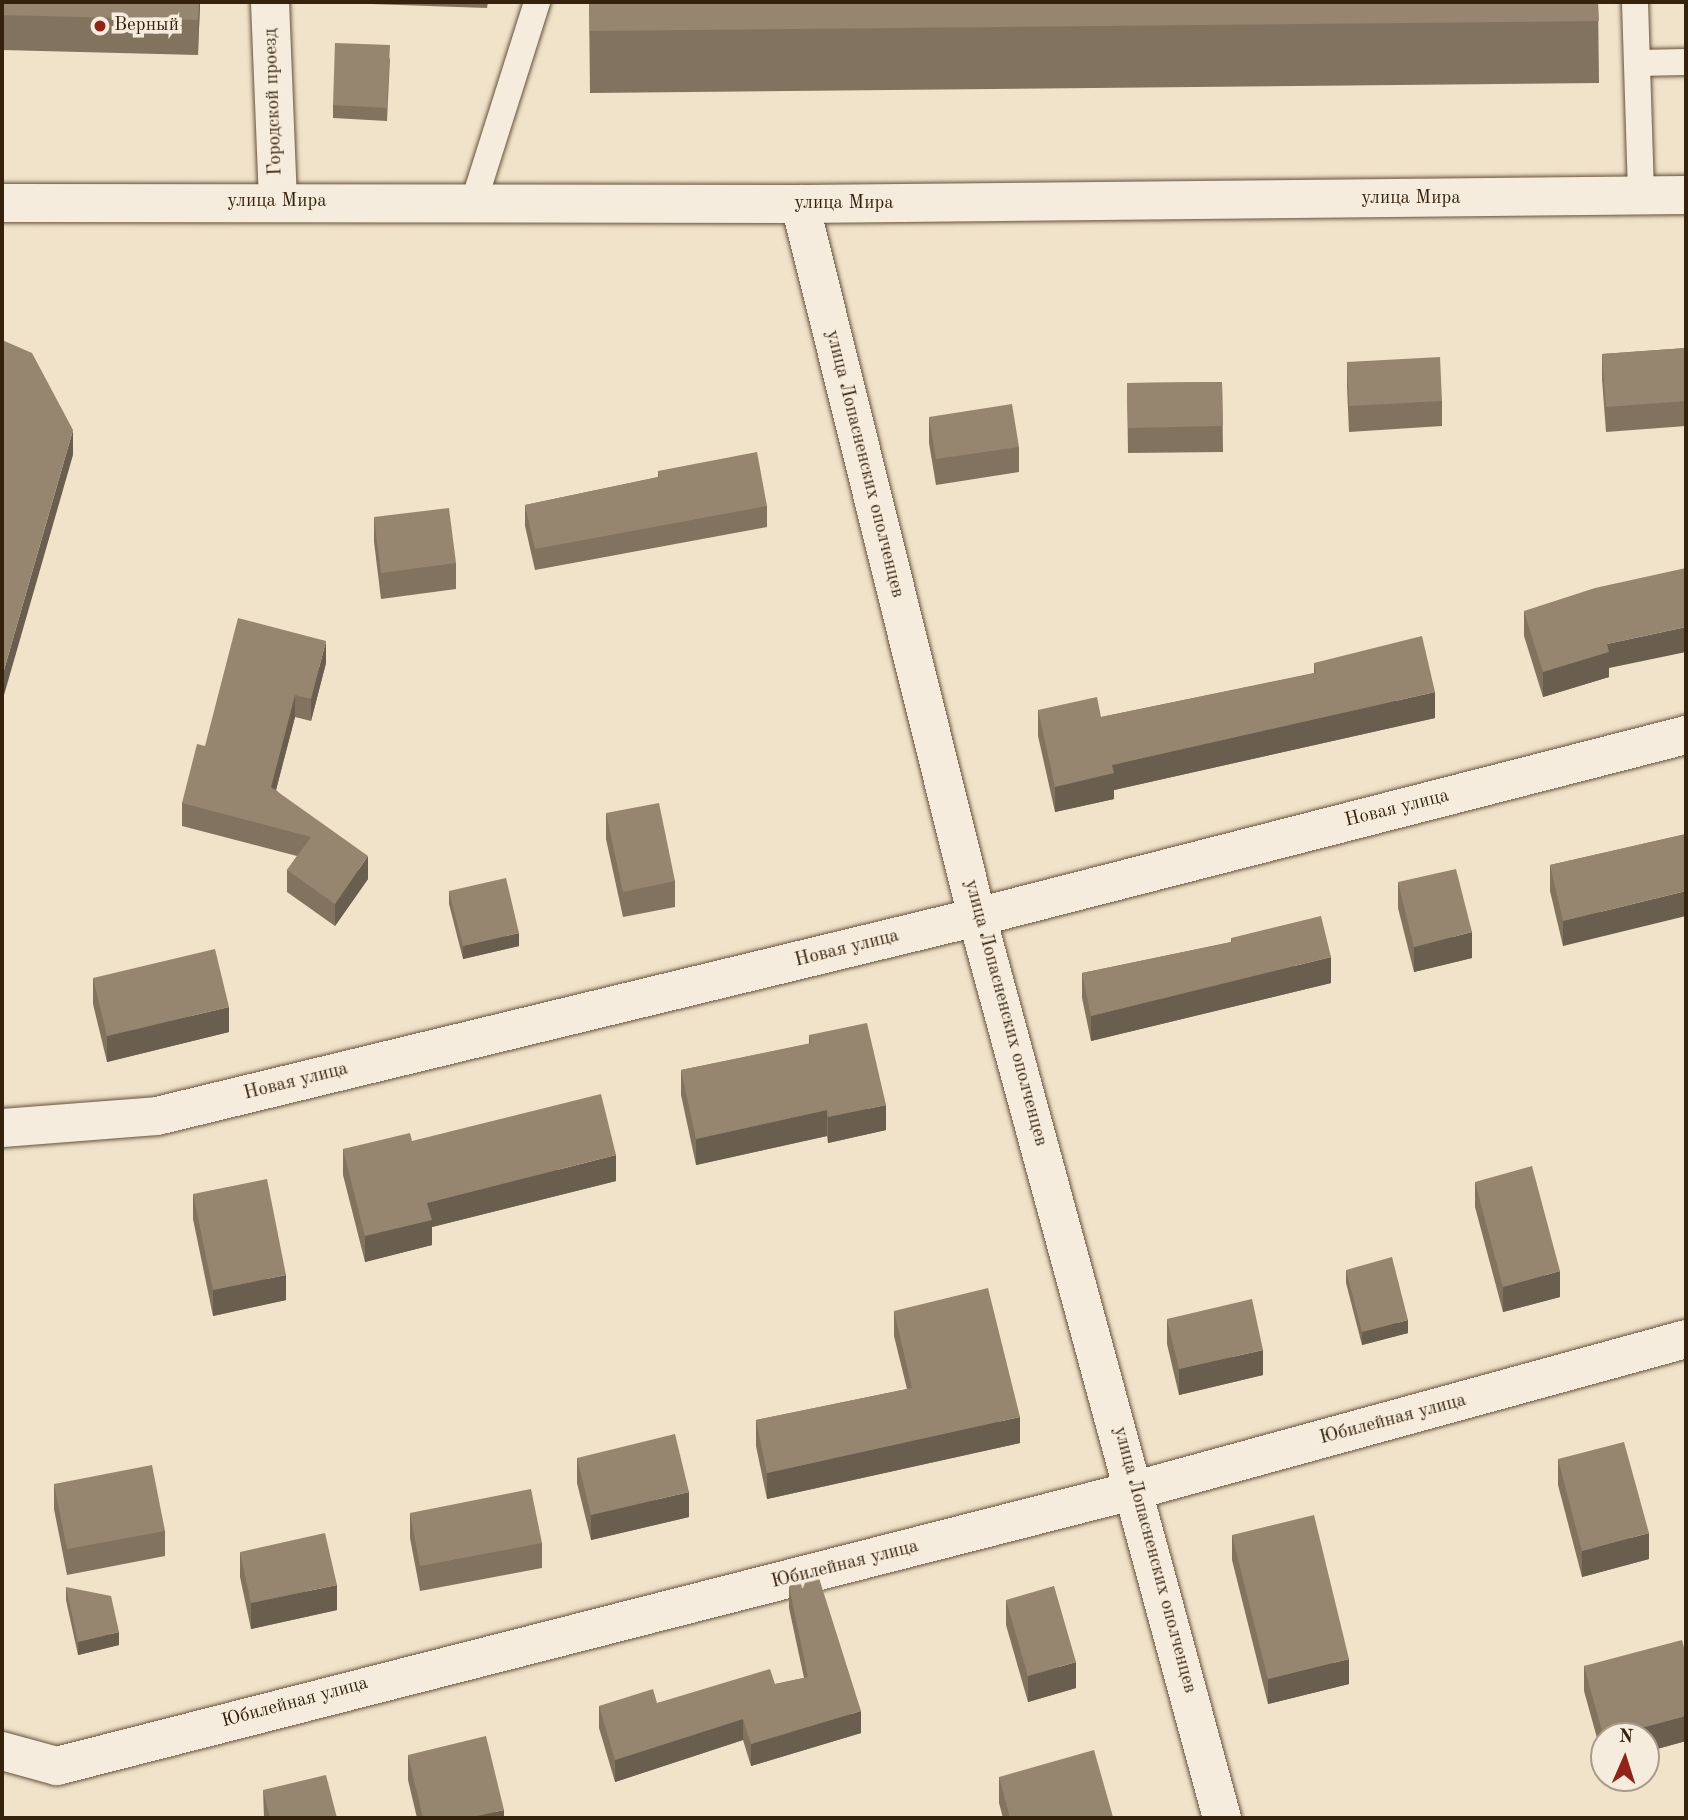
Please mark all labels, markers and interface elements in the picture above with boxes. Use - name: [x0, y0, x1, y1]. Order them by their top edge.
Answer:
- place label: Верный: [114, 15, 179, 37]
- marker: Верный: [92, 18, 108, 34]
- street label: Городской проезд: [260, 28, 288, 176]
- street label: улица Мира: [1361, 188, 1461, 210]
- street label: улица Мира: [227, 191, 327, 213]
- street label: улица Мира: [794, 193, 894, 215]
- street label: улица Лопасненских ополченцев: [820, 328, 908, 600]
- street label: Новая улица: [1342, 785, 1452, 833]
- street label: улица Лопасненских ополченцев: [958, 877, 1052, 1149]
- street label: Новая улица: [792, 925, 902, 973]
- street label: Новая улица: [241, 1058, 351, 1106]
- street label: Юбилейная улица: [1317, 1389, 1469, 1451]
- street label: улица Лопасненских ополченцев: [1107, 1424, 1201, 1696]
- street label: Юбилейная улица: [769, 1536, 921, 1594]
- street label: Юбилейная улица: [219, 1672, 371, 1734]
- north arrow: [1590, 1722, 1660, 1792]
- text: N: [1618, 1728, 1634, 1747]

